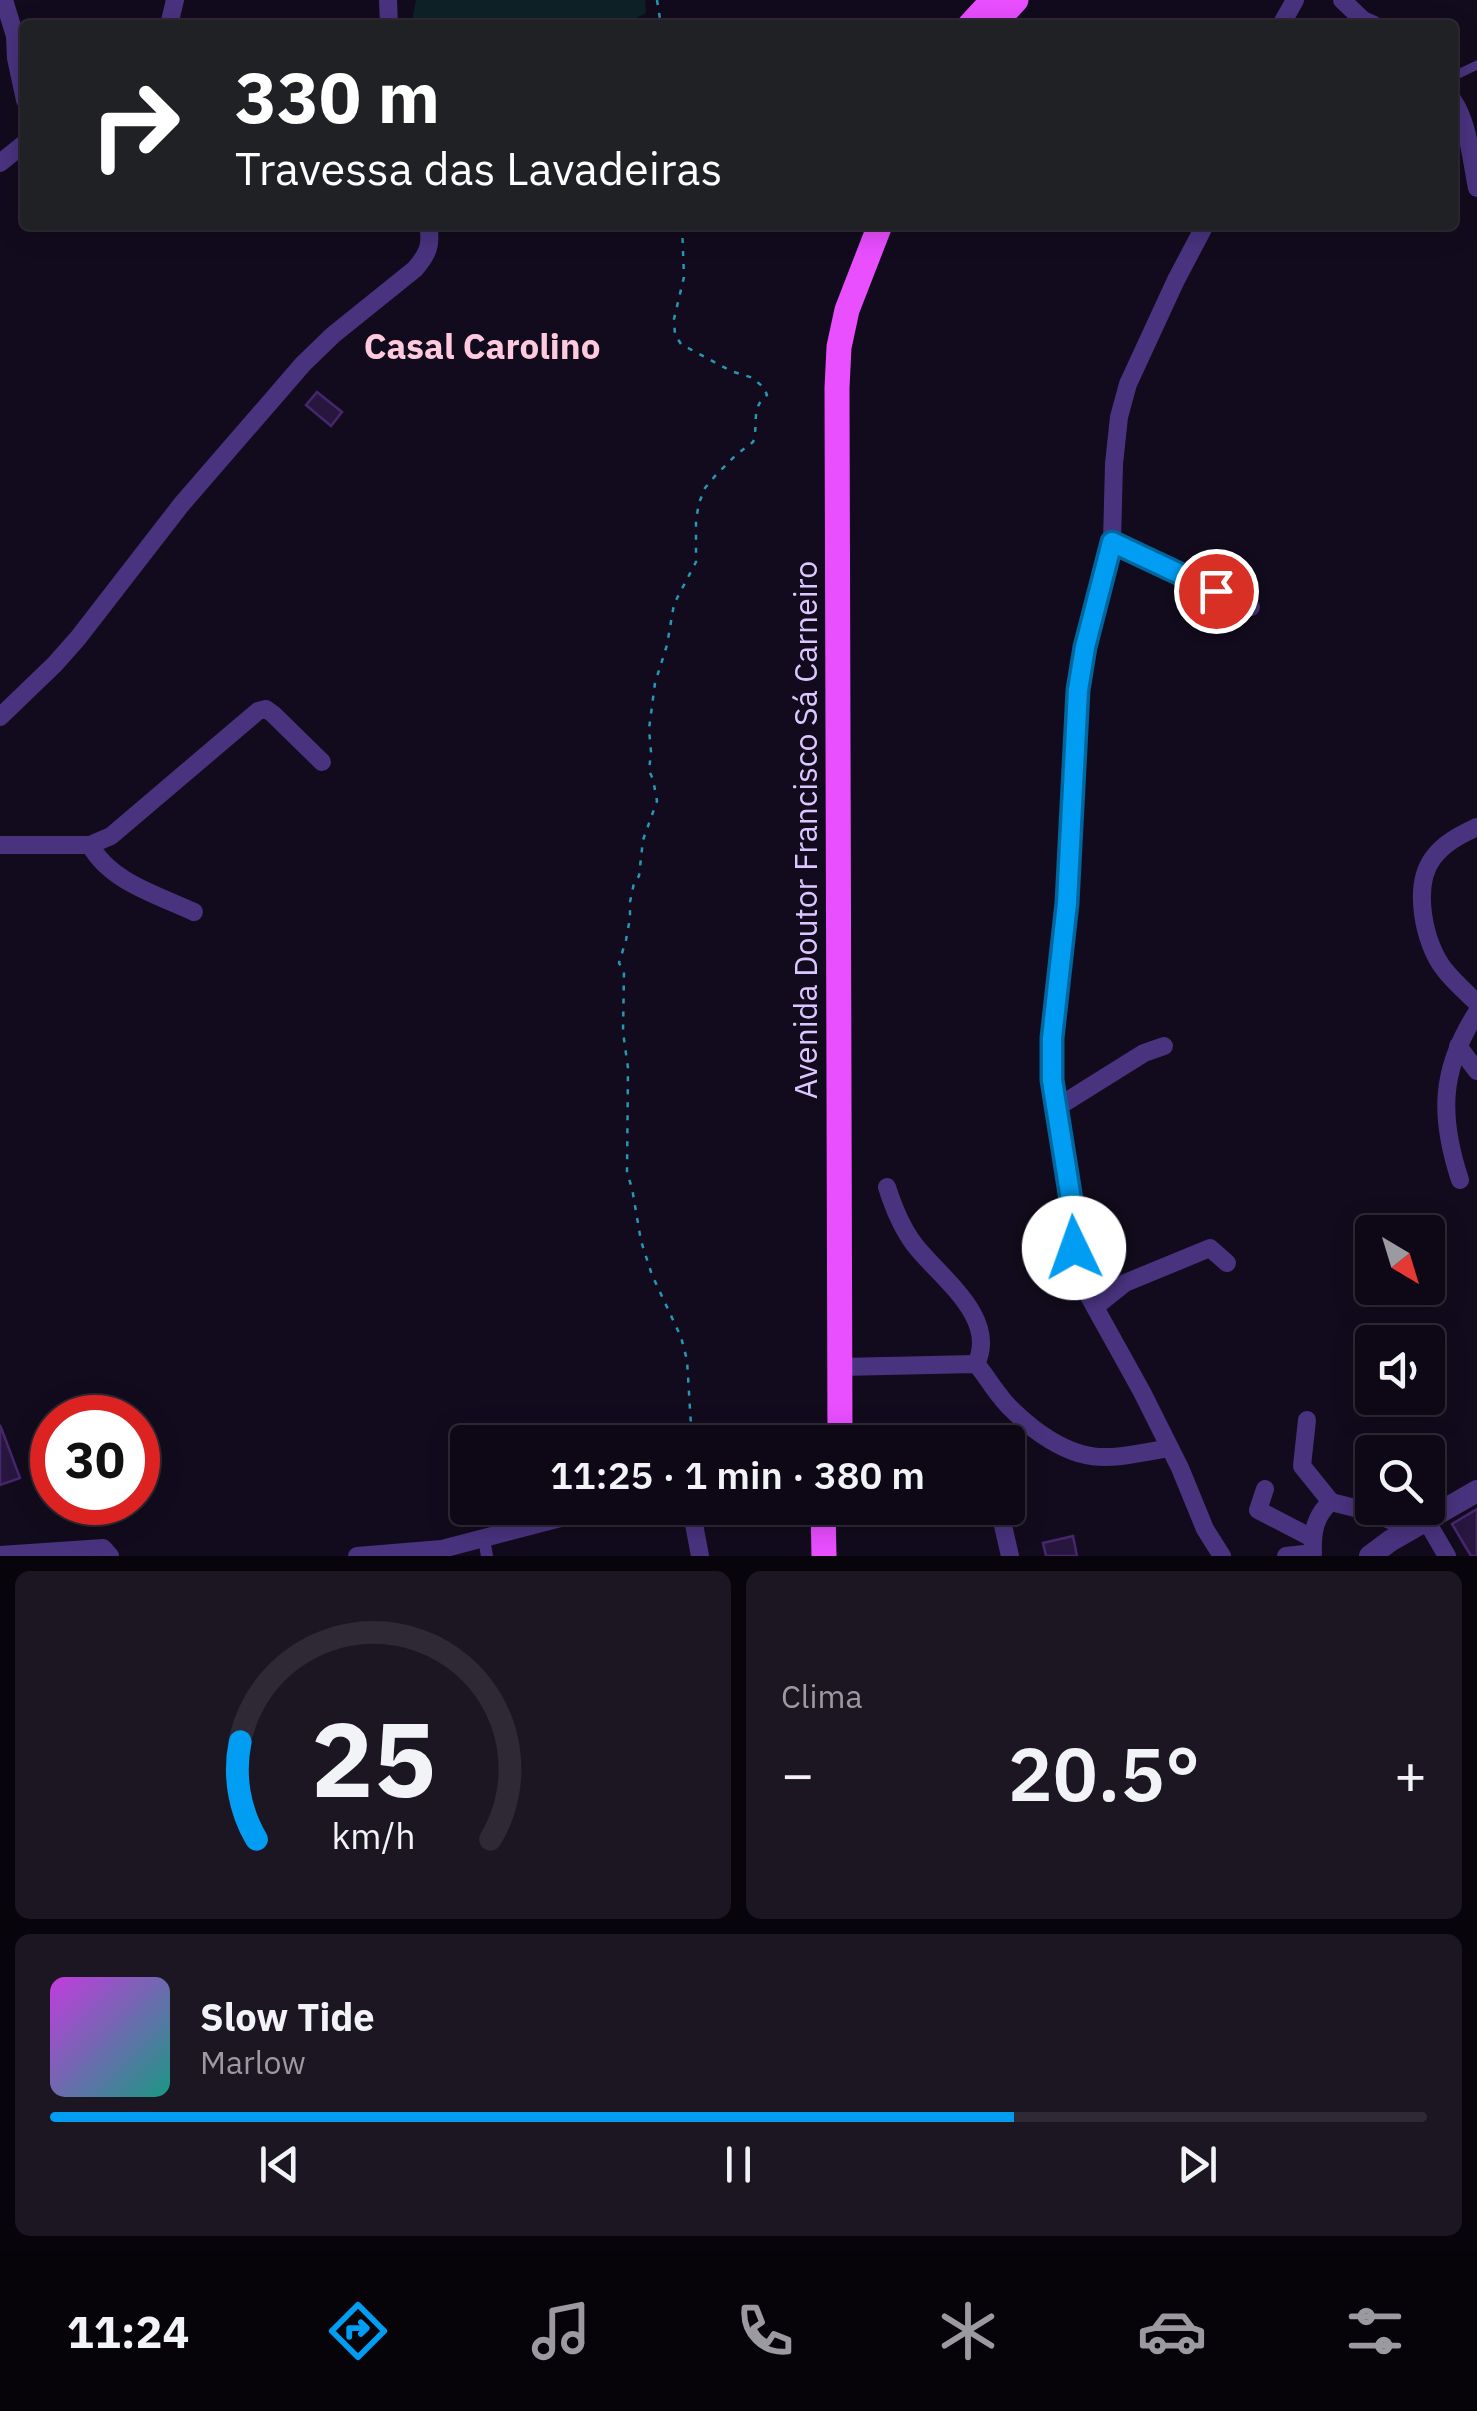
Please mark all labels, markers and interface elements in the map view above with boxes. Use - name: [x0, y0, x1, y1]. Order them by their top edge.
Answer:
- text: 330 m: [235, 51, 440, 142]
- icon: right: [70, 60, 200, 190]
- text: Travessa das Lavadeiras: [235, 139, 722, 197]
- district label: Casal Carolino: [364, 323, 600, 369]
- pin: [1174, 549, 1259, 634]
- street label: Avenida Doutor Francisco Sá Carneiro: [784, 561, 826, 1099]
- icon: arrive: [1189, 564, 1244, 619]
- position arrow: [1022, 1196, 1126, 1300]
- north arrow: [1355, 1215, 1445, 1305]
- map controls: [1355, 1215, 1445, 1525]
- button: sound: [1355, 1325, 1445, 1415]
- speed limit sign: 30: [30, 1395, 160, 1525]
- button: search: [1355, 1435, 1445, 1525]
- text: 11:25 · 1 min · 380 m: [550, 1450, 925, 1499]
- text: Clima: [781, 1675, 863, 1717]
- text: 25: [311, 1690, 435, 1826]
- text: 20.5°: [1008, 1724, 1200, 1822]
- text: −: [781, 1738, 814, 1809]
- text: +: [1394, 1738, 1427, 1809]
- text: km/h: [331, 1812, 415, 1859]
- text: Slow Tide: [200, 1992, 375, 2041]
- text: Marlow: [200, 2041, 306, 2083]
- icon: previous: [252, 2137, 307, 2192]
- icon: pause: [711, 2137, 766, 2192]
- icon: next: [1170, 2137, 1225, 2192]
- icon: directions: [323, 2296, 393, 2366]
- icon: music: [526, 2296, 596, 2366]
- icon: phone: [730, 2296, 800, 2366]
- icon: climate: [933, 2296, 1003, 2366]
- icon: car: [1137, 2296, 1207, 2366]
- icon: filters: [1340, 2296, 1410, 2366]
- text: 11:24: [67, 2302, 190, 2360]

